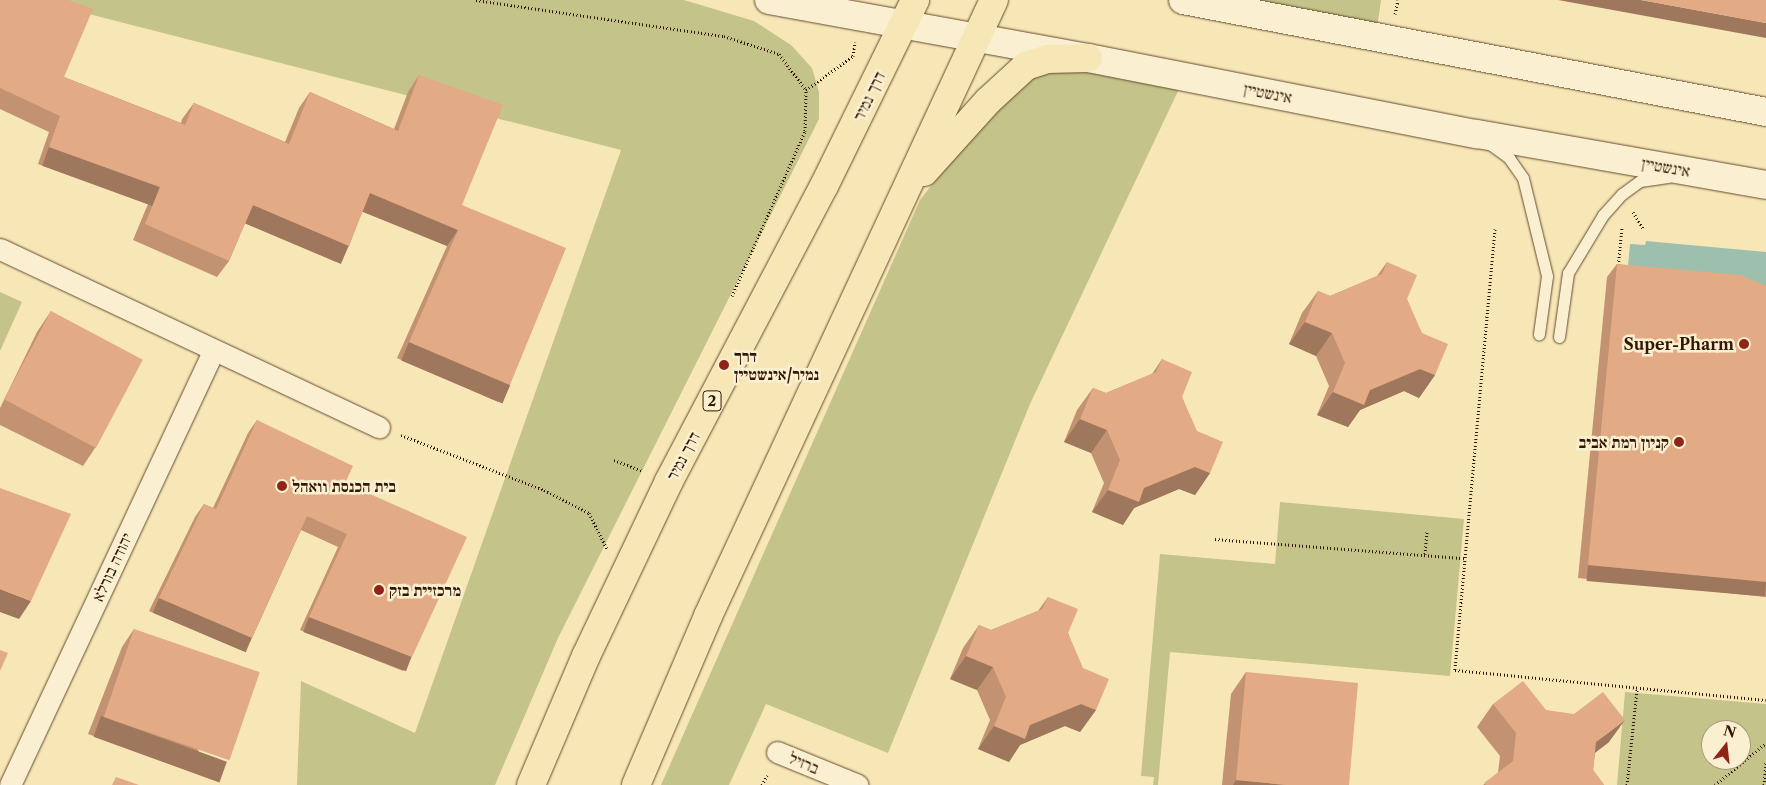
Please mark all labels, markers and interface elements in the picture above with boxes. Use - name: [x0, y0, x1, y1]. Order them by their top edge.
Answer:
- street label: דרך נמיר: [849, 68, 889, 124]
- street label: אינשטיין: [1242, 79, 1294, 107]
- street label: אינשטיין: [1640, 153, 1692, 181]
- place label: Super-Pharm: [1624, 334, 1734, 354]
- marker: Super-Pharm: [1738, 338, 1750, 350]
- place label: דרך נמיר/אינשטיין: [734, 346, 819, 384]
- marker: דרך נמיר/אינשטיין: [718, 359, 730, 371]
- road number: 2: [702, 388, 722, 414]
- street label: דרך נמיר: [662, 428, 704, 484]
- place label: קניון רמת אביב: [1578, 432, 1669, 452]
- marker: קניון רמת אביב: [1673, 436, 1685, 448]
- place label: בית הכנסת וואהל: [292, 476, 396, 496]
- marker: בית הכנסת וואהל: [276, 480, 288, 492]
- street label: יהודה בורלא: [88, 530, 136, 604]
- place label: מרכזיית בזק: [389, 580, 461, 600]
- marker: מרכזיית בזק: [373, 584, 385, 596]
- north arrow: [1701, 720, 1751, 770]
- text: N: [1722, 721, 1738, 742]
- street label: ברזיל: [786, 748, 822, 778]

